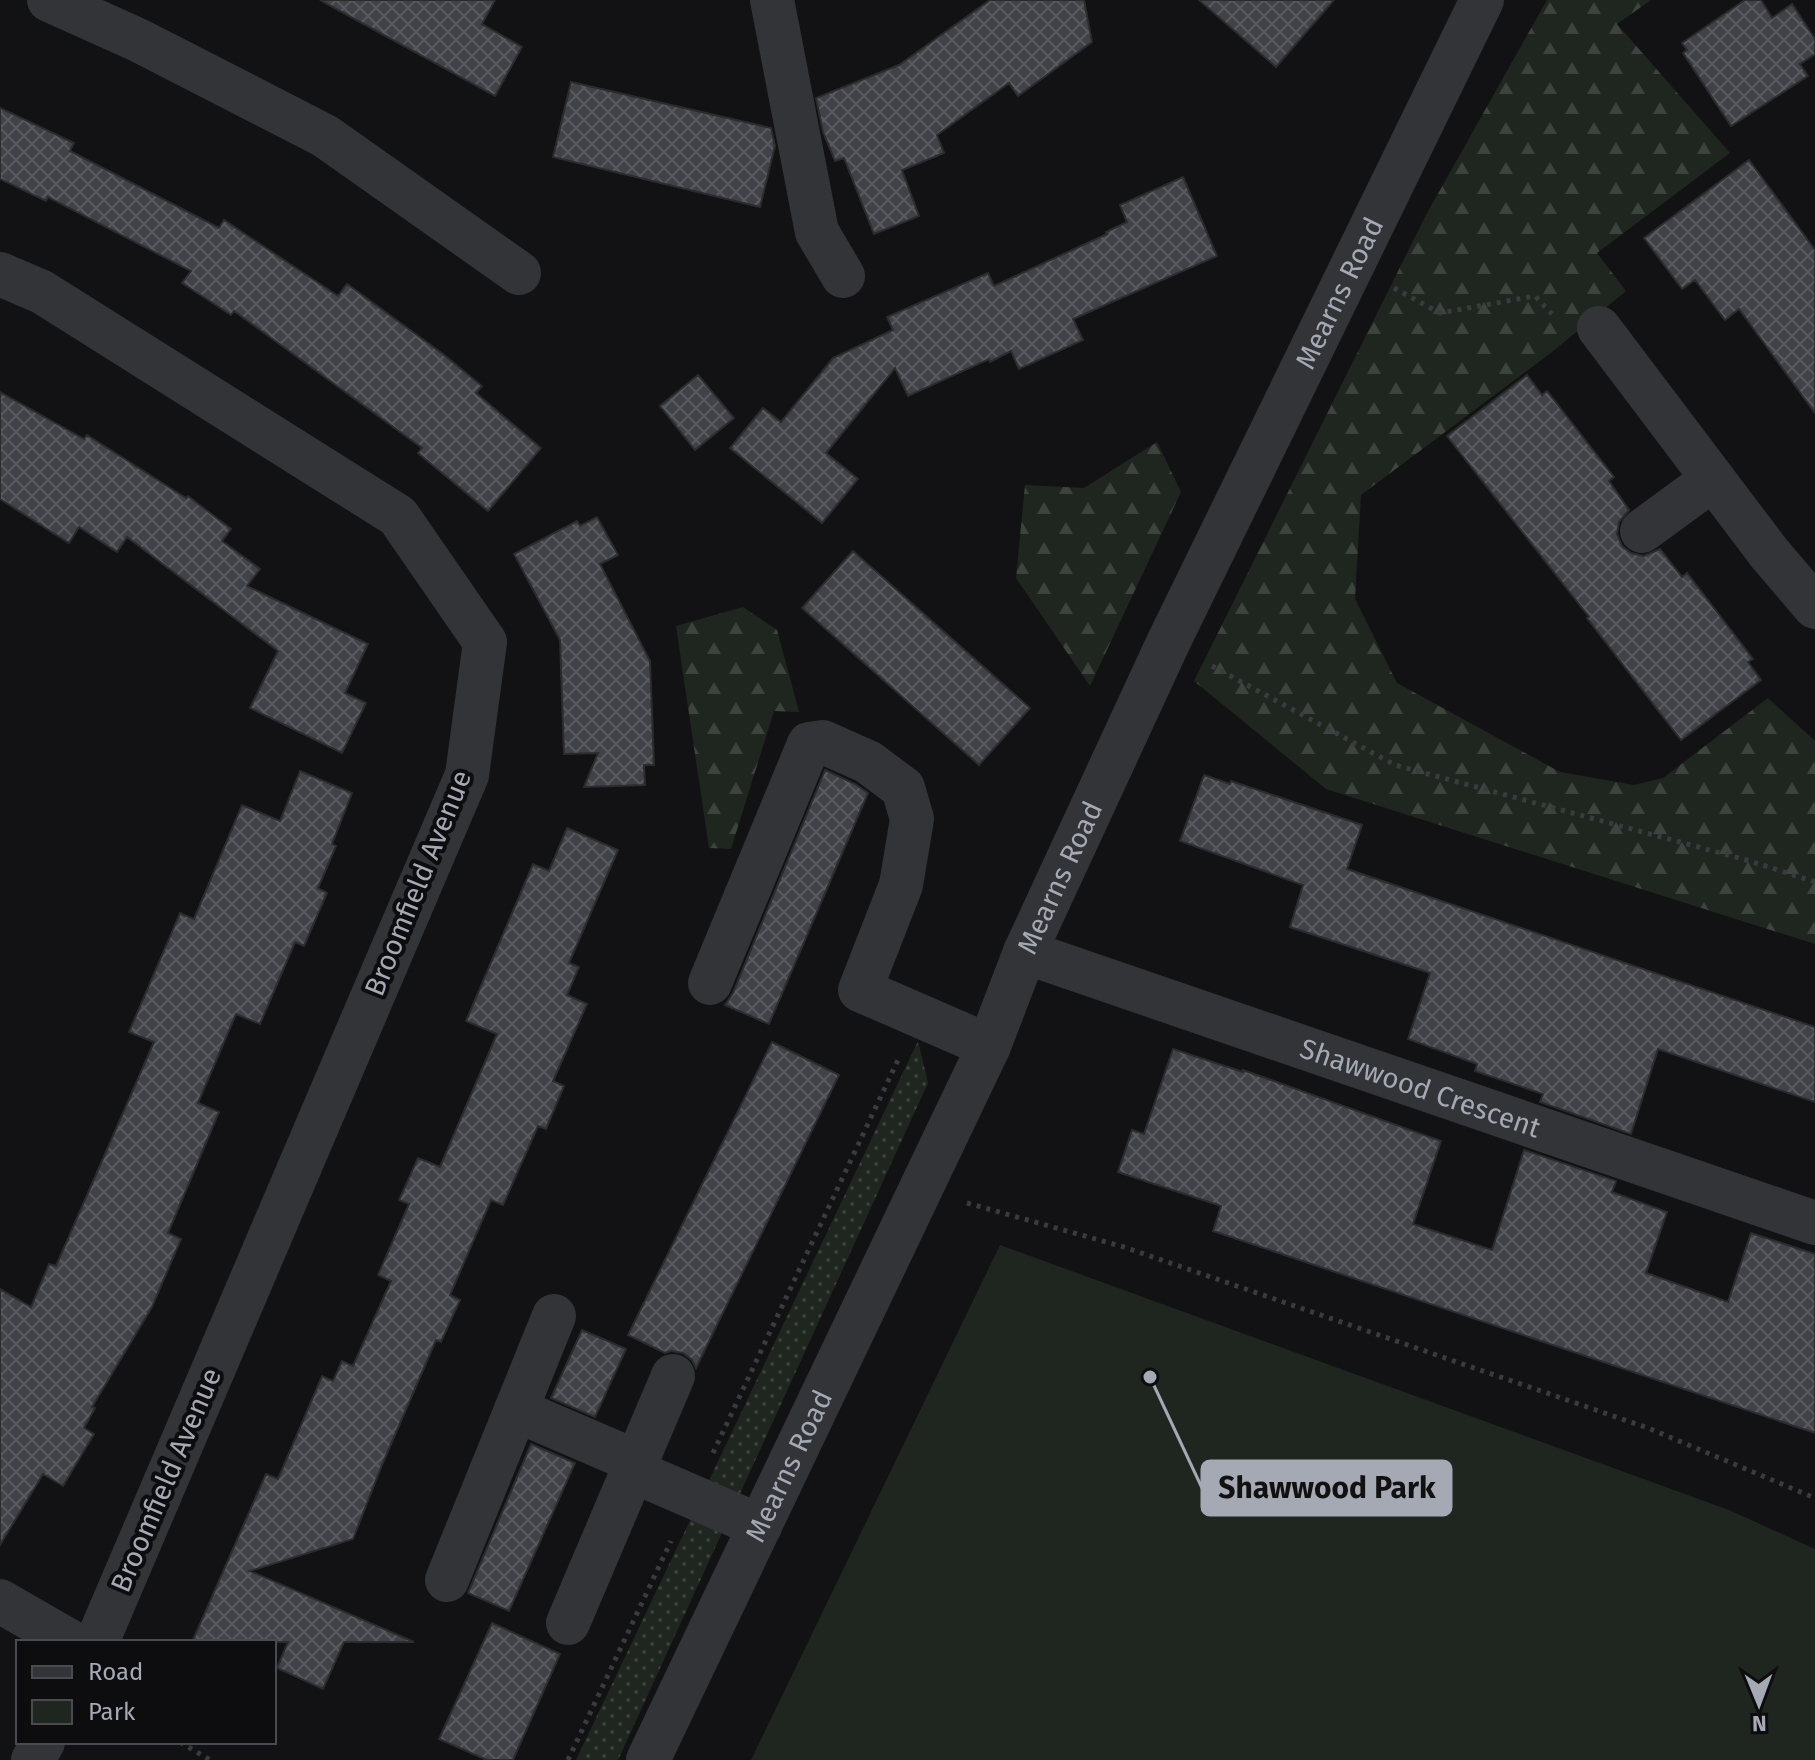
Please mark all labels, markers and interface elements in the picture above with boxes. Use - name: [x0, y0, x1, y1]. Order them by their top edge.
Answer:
- street label: Mearns Road: [1288, 212, 1390, 374]
- street label: Broomfield Avenue: [358, 765, 478, 1001]
- street label: Mearns Road: [1010, 796, 1109, 959]
- street label: Shawwood Crescent: [1296, 1031, 1546, 1144]
- street label: Broomfield Avenue: [104, 1363, 228, 1597]
- street label: Mearns Road: [738, 1385, 839, 1547]
- callout: Shawwood Park: [1202, 1461, 1451, 1515]
- text: Shawwood Park: [1218, 1470, 1436, 1506]
- legend: [16, 1640, 276, 1744]
- text: Road: [88, 1658, 143, 1686]
- north arrow: [1719, 1664, 1799, 1744]
- text: Park: [88, 1698, 136, 1726]
- text: N: [1752, 1710, 1767, 1737]

